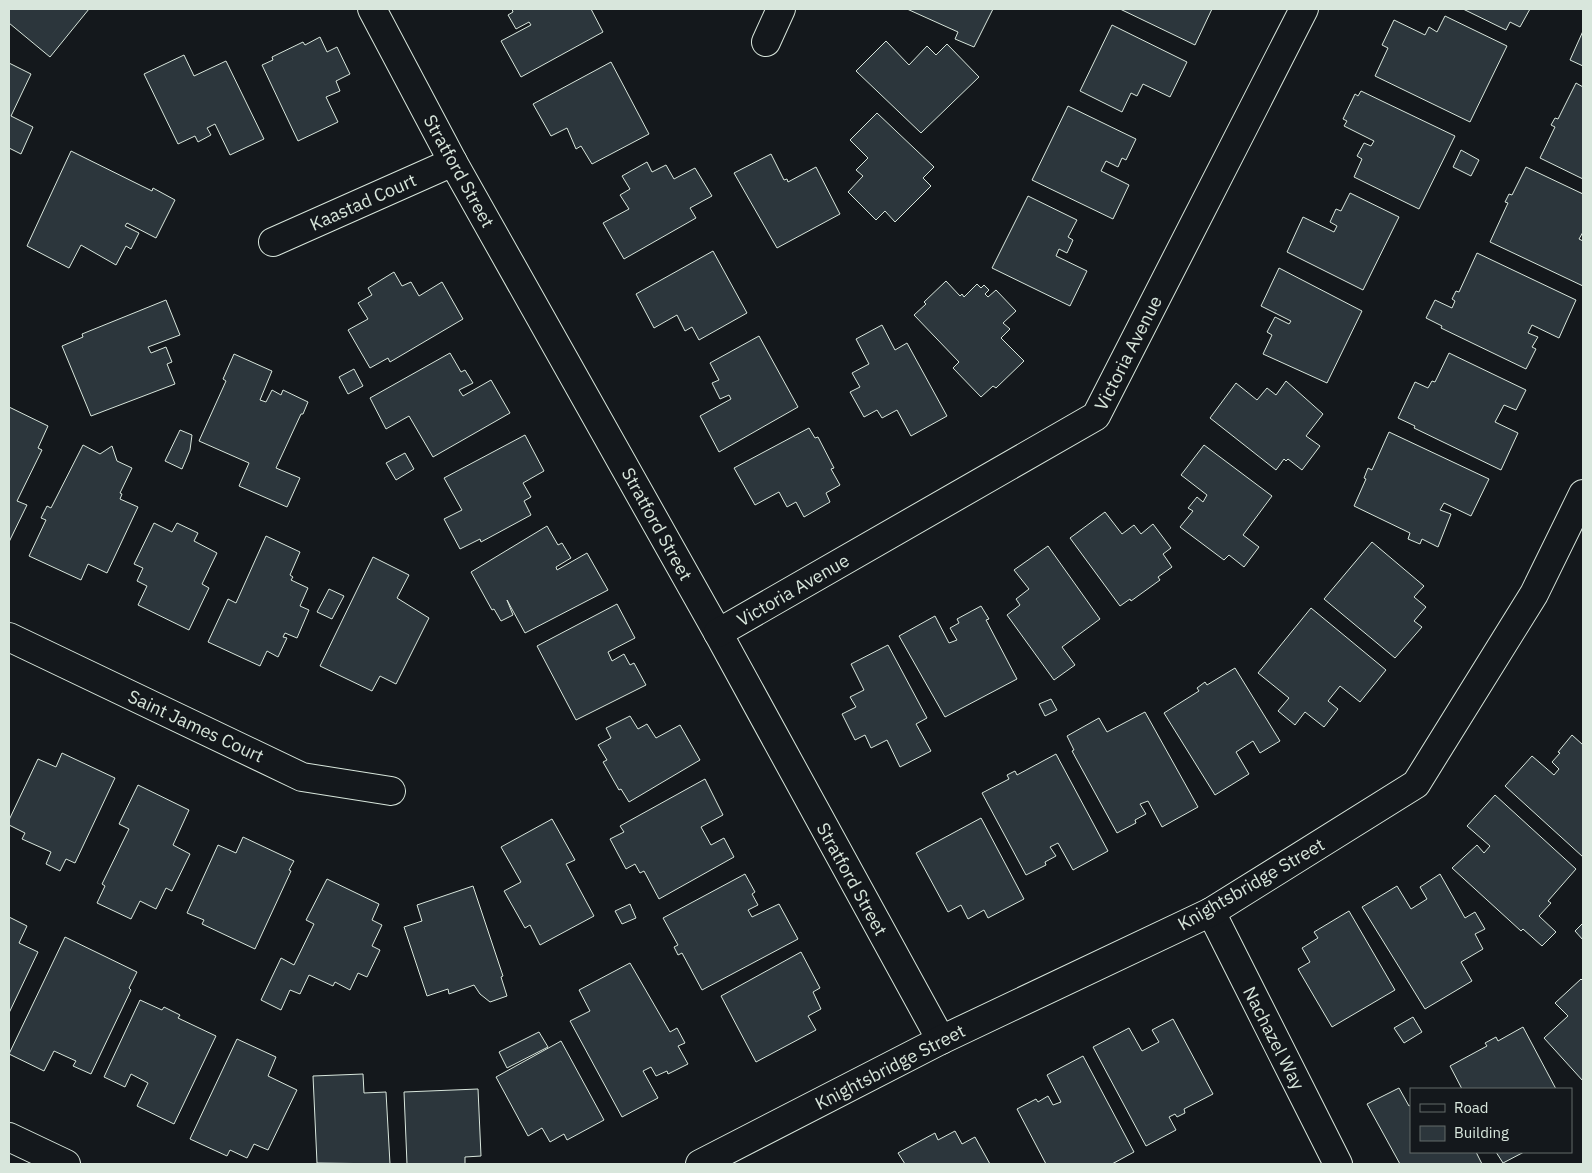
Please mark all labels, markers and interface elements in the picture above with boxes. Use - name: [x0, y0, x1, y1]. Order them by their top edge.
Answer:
- street label: Stratford Street: [419, 111, 499, 231]
- street label: Kaastad Court: [306, 168, 420, 236]
- street label: Victoria Avenue: [1089, 292, 1167, 414]
- street label: Stratford Street: [617, 464, 697, 584]
- street label: Victoria Avenue: [733, 549, 853, 631]
- street label: Saint James Court: [124, 684, 268, 768]
- street label: Stratford Street: [812, 819, 892, 939]
- street label: Knightsbridge Street: [1174, 833, 1328, 935]
- street label: Nachazel Way: [1238, 983, 1310, 1093]
- street label: Knightsbridge Street: [811, 1019, 969, 1115]
- legend: [1410, 1088, 1572, 1153]
- text: Road: [1454, 1098, 1489, 1117]
- text: Building: [1454, 1123, 1509, 1142]

